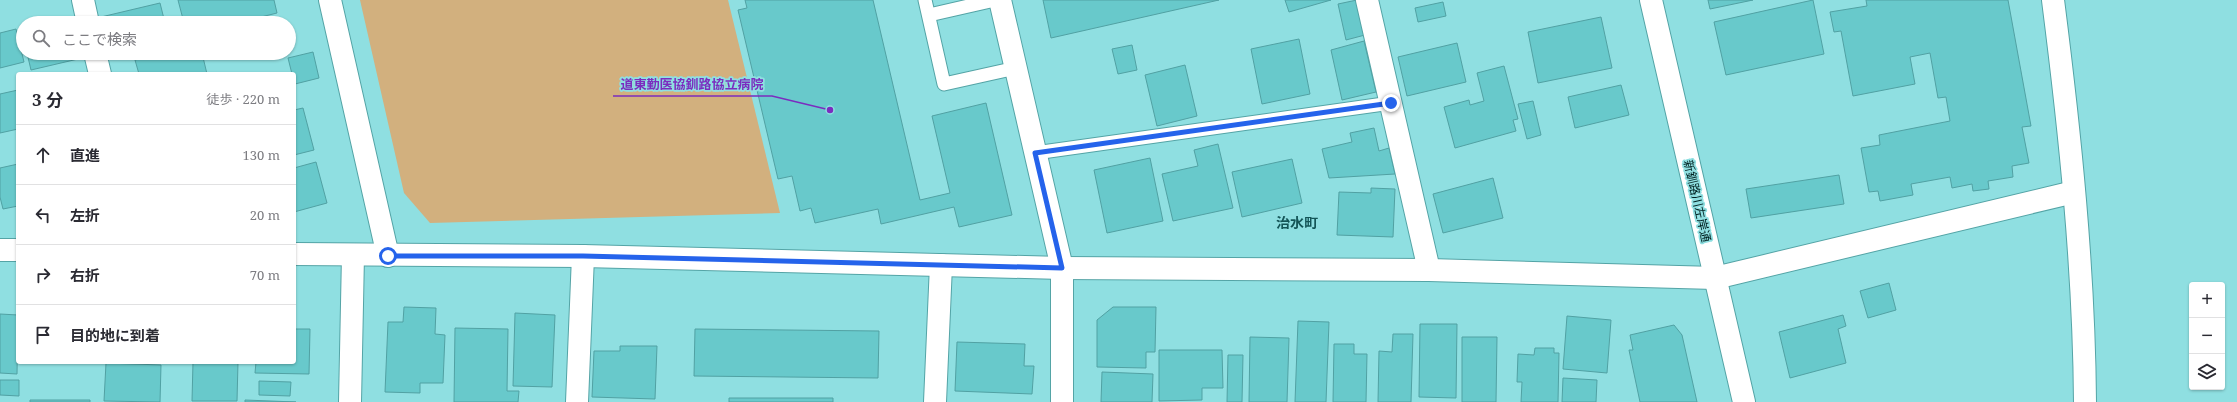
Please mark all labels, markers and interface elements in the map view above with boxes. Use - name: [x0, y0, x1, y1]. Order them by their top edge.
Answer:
- search box: [16, 16, 296, 60]
- icon: search: [30, 27, 52, 49]
- text: ここで検索: [62, 29, 137, 49]
- callout: 道東勤医協釧路協立病院: [613, 71, 772, 96]
- text: 道東勤医協釧路協立病院: [620, 75, 764, 93]
- text: 3 分: [32, 88, 63, 111]
- text: 徒歩 · 220 m: [207, 90, 280, 108]
- route end: [1382, 94, 1400, 112]
- icon: ahead: [32, 144, 54, 166]
- text: 直進: [70, 145, 100, 165]
- text: 130 m: [243, 146, 280, 164]
- street label: 新釧路川左岸通: [1680, 158, 1715, 244]
- icon: left: [32, 204, 54, 226]
- text: 左折: [70, 205, 100, 225]
- text: 20 m: [250, 206, 280, 224]
- district label: 治水町: [1276, 213, 1318, 232]
- route start: [379, 247, 397, 265]
- icon: right: [32, 264, 54, 286]
- text: 右折: [70, 265, 100, 285]
- text: 70 m: [250, 266, 280, 284]
- map controls: [2189, 282, 2225, 390]
- button: +: [2189, 282, 2225, 318]
- button: −: [2189, 318, 2225, 354]
- icon: arrive: [32, 324, 54, 346]
- text: 目的地に到着: [70, 325, 160, 345]
- button: layers: [2189, 354, 2225, 390]

